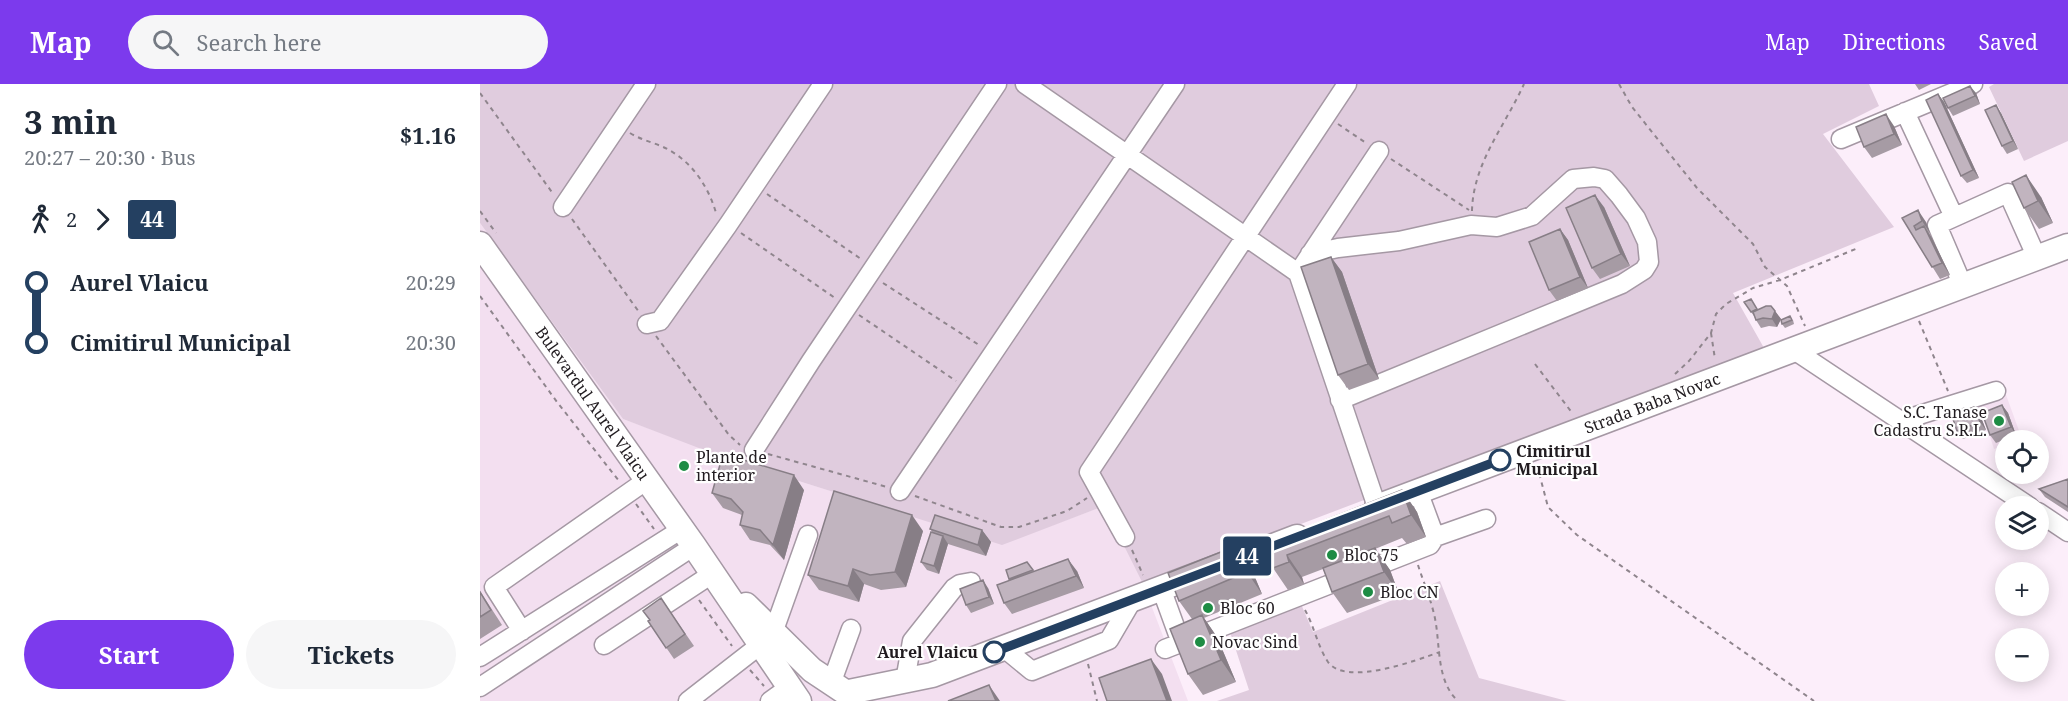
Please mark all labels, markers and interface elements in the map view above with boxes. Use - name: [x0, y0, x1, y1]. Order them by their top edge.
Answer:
- search box: [128, 15, 548, 69]
- text: Map: [30, 23, 92, 61]
- icon: search: [149, 26, 182, 59]
- text: Search here: [197, 27, 321, 57]
- text: Map: [1765, 28, 1810, 56]
- text: Directions: [1843, 28, 1945, 56]
- text: Saved: [1978, 28, 2038, 56]
- text: 3 min: [24, 99, 117, 144]
- text: $1.16: [400, 120, 456, 150]
- text: 20:27 – 20:30 · Bus: [24, 144, 195, 171]
- icon: walk: [24, 203, 57, 236]
- icon: forward: [86, 203, 119, 236]
- text: 44: [140, 205, 164, 233]
- text: 2: [66, 206, 77, 233]
- text: Aurel Vlaicu: [70, 267, 209, 297]
- text: 20:29: [406, 269, 456, 296]
- street label: Bulevardul Aurel Vlaicu: [531, 322, 655, 484]
- text: Cimitirul Municipal: [70, 327, 291, 357]
- text: 20:30: [406, 329, 456, 356]
- street label: Strada Baba Novac: [1581, 367, 1723, 439]
- place label: S.C. Tanase Cadastru S.R.L.: [1873, 401, 1987, 441]
- marker: S.C. Tanase Cadastru S.R.L.: [1992, 414, 2006, 428]
- map controls: [1995, 430, 2049, 682]
- button: locate: [1995, 430, 2049, 484]
- place label: Cimitirul Municipal: [1516, 440, 1598, 480]
- place label: Plante de interior: [696, 446, 767, 486]
- marker: Cimitirul Municipal: [1489, 449, 1511, 471]
- marker: Plante de interior: [677, 459, 691, 473]
- button: layers: [1995, 496, 2049, 550]
- line badge: 44: [1220, 536, 1274, 576]
- text: 44: [1235, 542, 1259, 570]
- place label: Bloc 75: [1344, 544, 1399, 566]
- marker: Bloc 75: [1325, 548, 1339, 562]
- button: +: [1995, 562, 2049, 616]
- place label: Bloc CN: [1380, 581, 1439, 603]
- marker: Bloc CN: [1361, 585, 1375, 599]
- place label: Bloc 60: [1220, 597, 1275, 619]
- marker: Bloc 60: [1201, 601, 1215, 615]
- button: Start: [24, 620, 234, 689]
- button: Tickets: [246, 620, 456, 689]
- button: −: [1995, 628, 2049, 682]
- place label: Novac Sind: [1212, 631, 1298, 653]
- marker: Novac Sind: [1193, 635, 1207, 649]
- place label: Aurel Vlaicu: [877, 641, 978, 663]
- marker: Aurel Vlaicu: [983, 641, 1005, 663]

